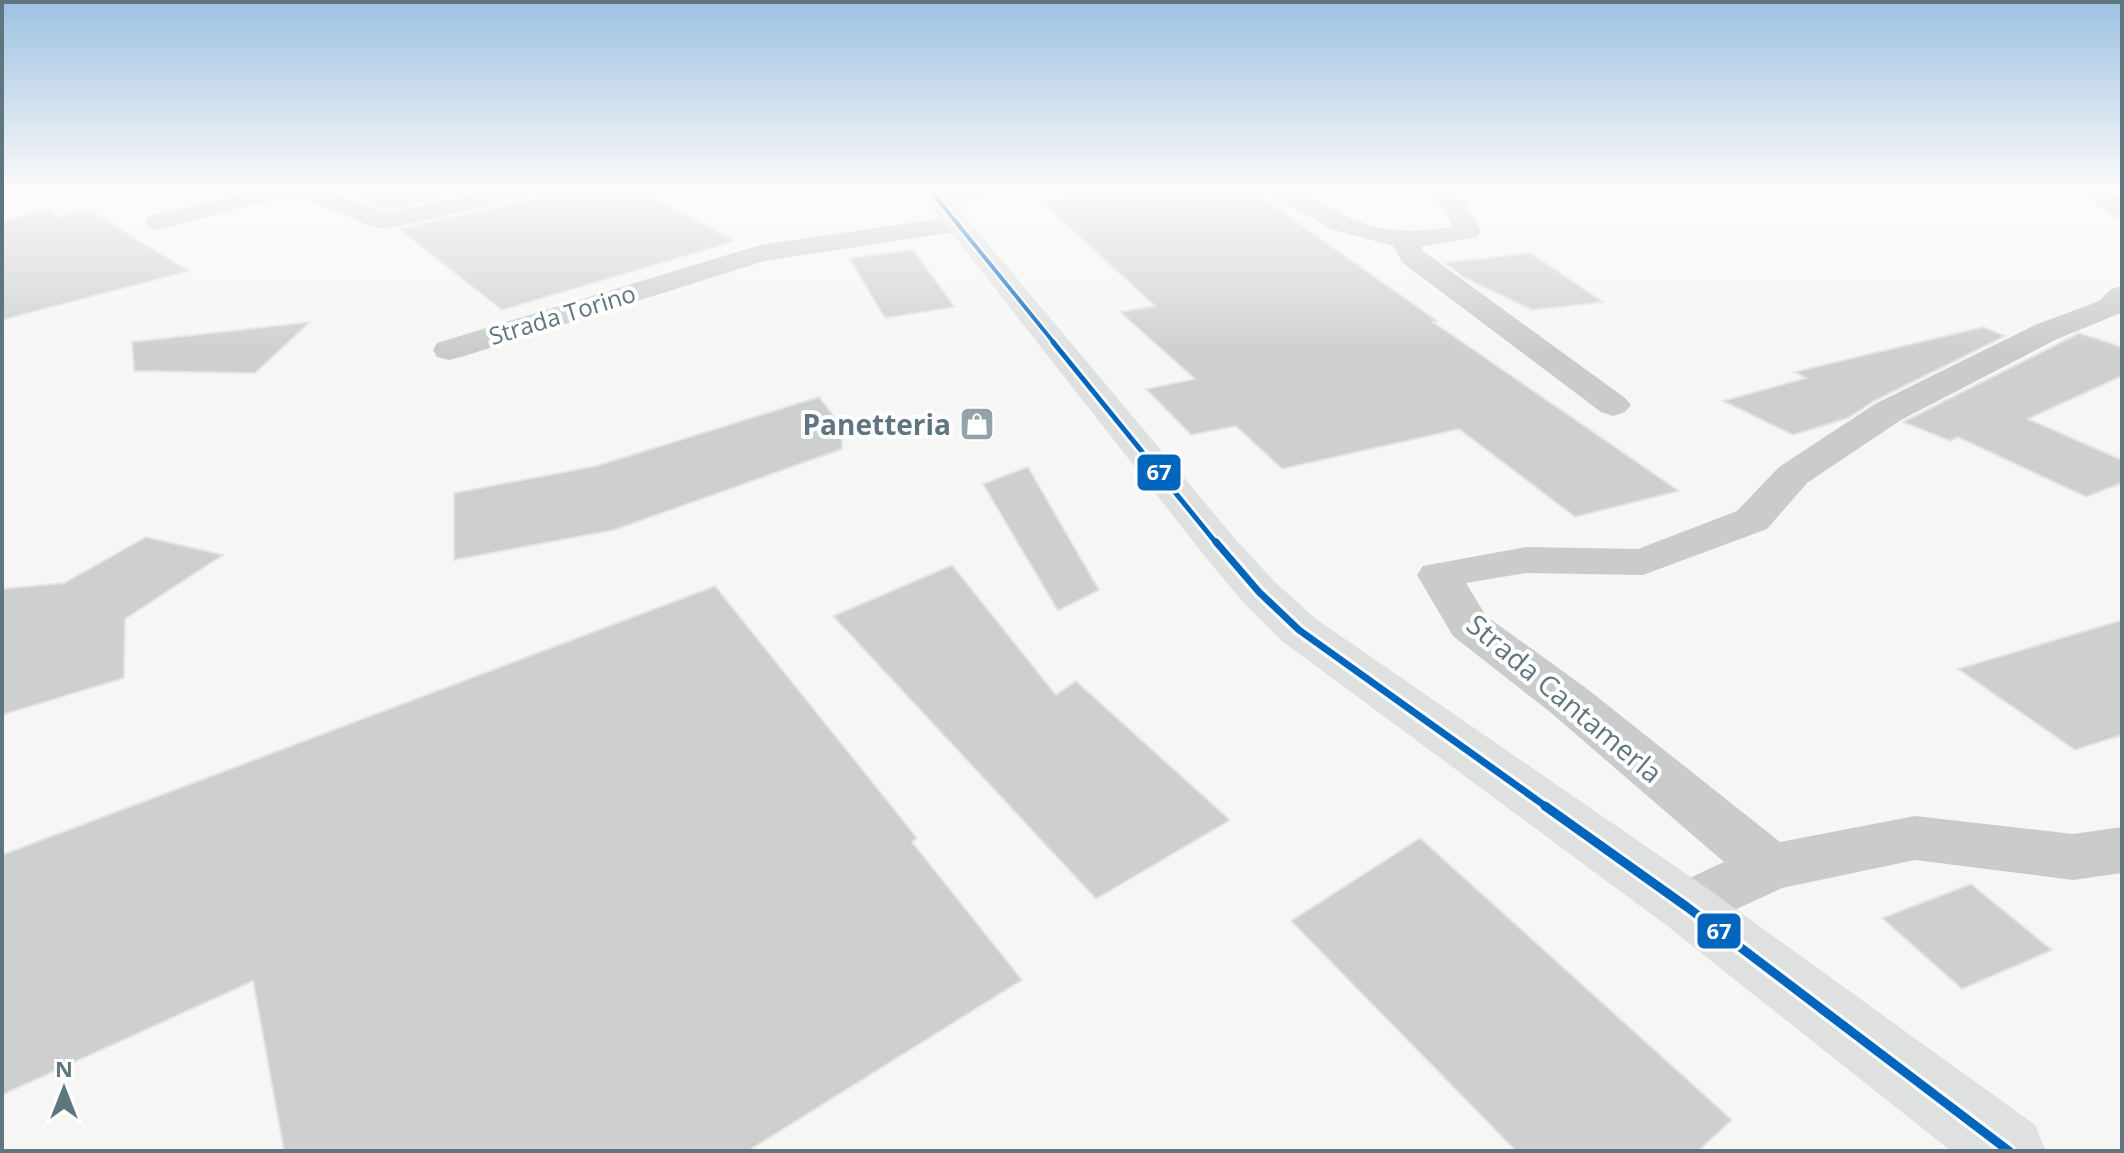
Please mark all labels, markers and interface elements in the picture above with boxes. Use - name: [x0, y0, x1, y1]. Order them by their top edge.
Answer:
- street label: Strada Torino: [485, 276, 639, 352]
- place label: Panetteria: [803, 405, 951, 443]
- shop icon: Panetteria: [958, 405, 996, 443]
- line badge: 67: [1136, 453, 1182, 492]
- text: 67: [1146, 456, 1172, 486]
- street label: Strada Cantamerla: [1459, 605, 1671, 791]
- line badge: 67: [1696, 912, 1742, 950]
- text: 67: [1706, 915, 1732, 945]
- north arrow: [24, 1049, 104, 1129]
- text: N: [55, 1053, 73, 1083]

